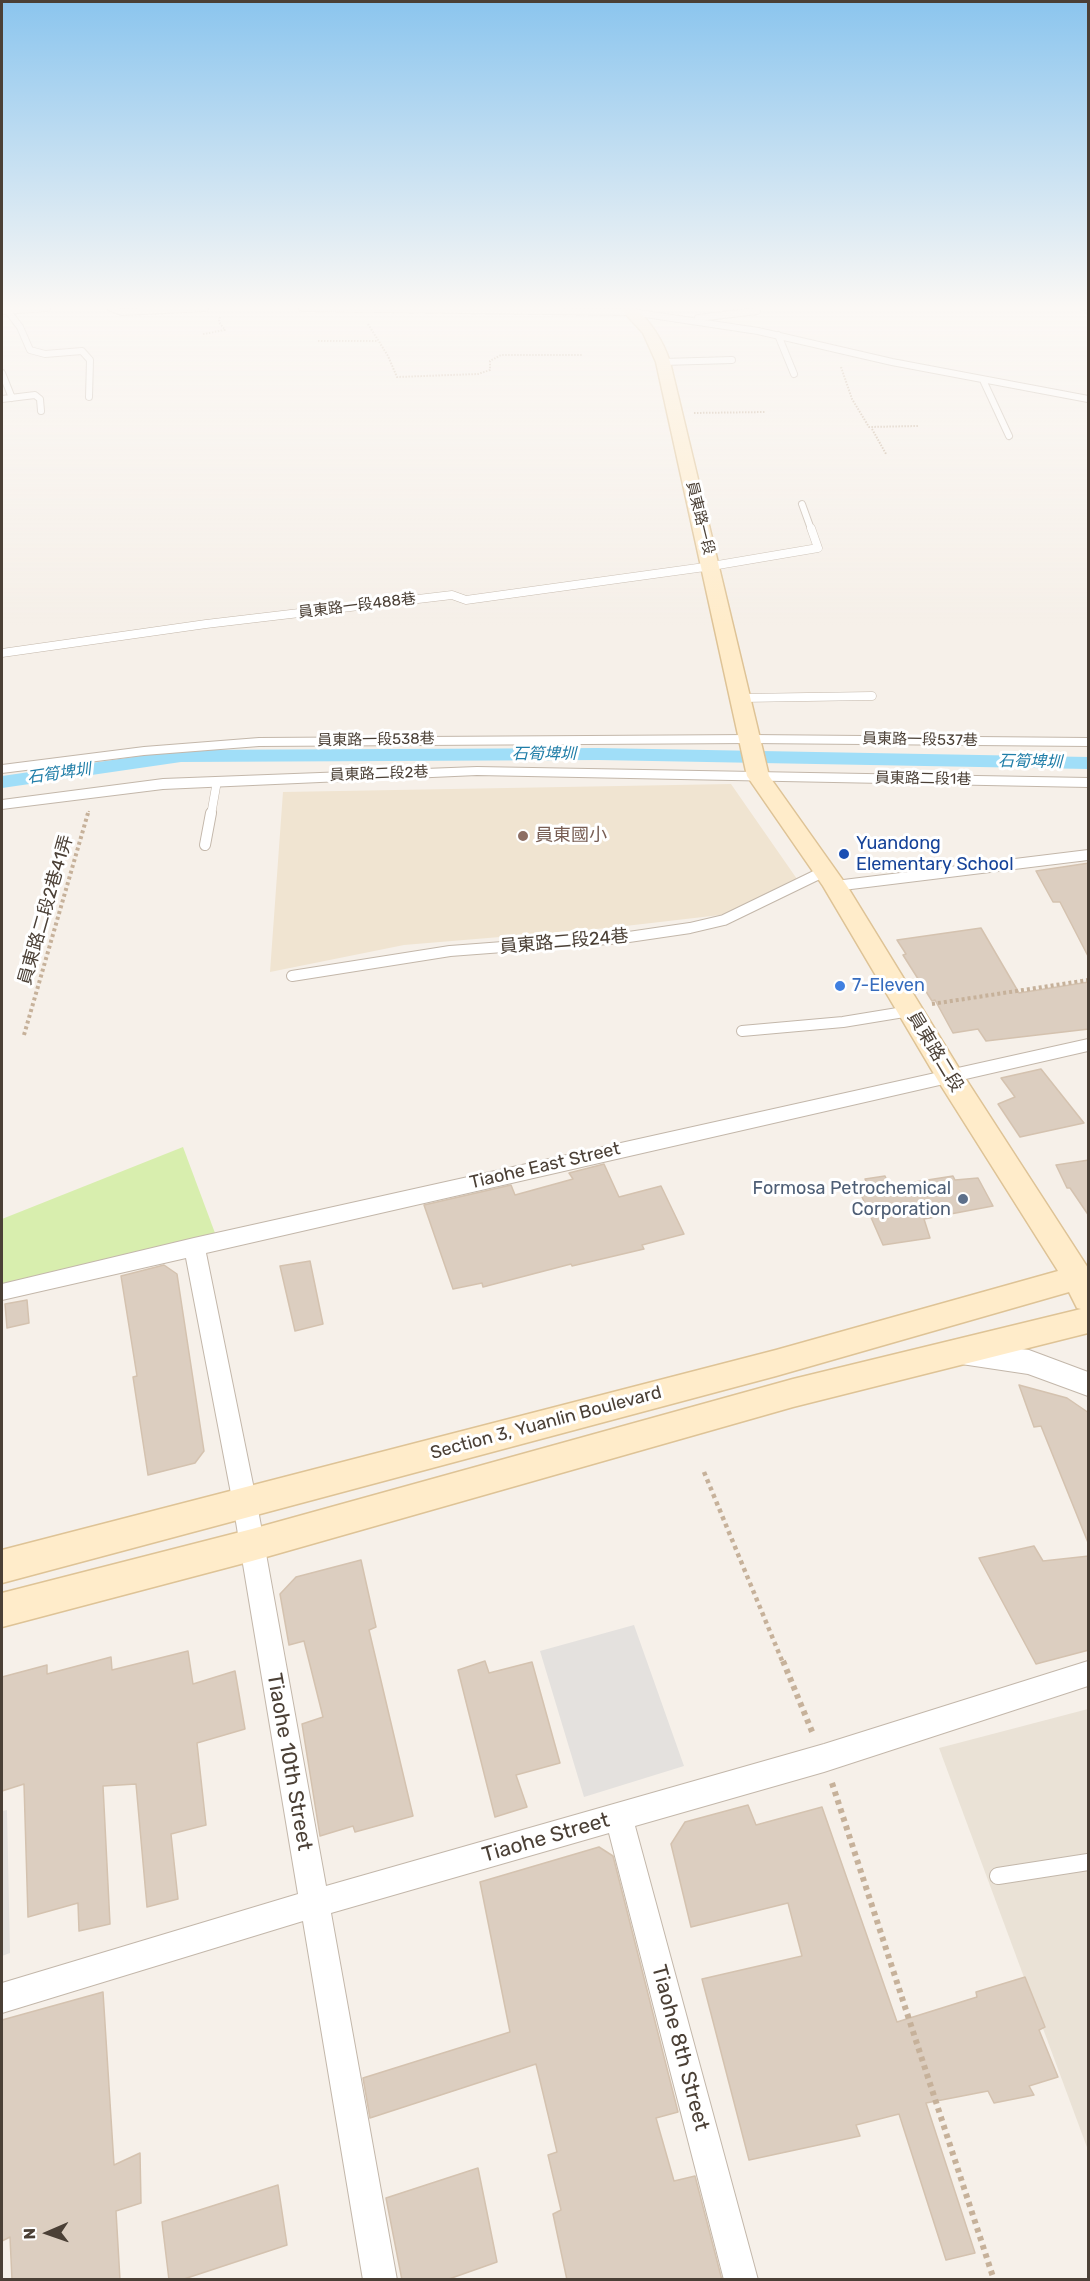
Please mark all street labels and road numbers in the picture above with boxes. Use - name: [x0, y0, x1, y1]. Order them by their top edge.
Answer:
- street label: 員東路一段: [682, 479, 718, 557]
- street label: 員東路一段488巷: [297, 590, 417, 622]
- street label: 員東路一段538巷: [317, 730, 435, 750]
- street label: 員東路一段537巷: [862, 730, 978, 750]
- street label: 員東路二段2巷: [329, 763, 429, 785]
- street label: 員東路二段1巷: [875, 769, 971, 789]
- street label: 員東路二段2巷41弄: [14, 832, 78, 988]
- street label: 員東路二段24巷: [499, 926, 629, 958]
- street label: 員東路二段: [903, 1008, 967, 1096]
- street label: Tiaohe East Street: [468, 1138, 622, 1194]
- street label: Section 3, Yuanlin Boulevard: [428, 1382, 664, 1464]
- street label: Tiaohe 10th Street: [261, 1671, 317, 1853]
- street label: Tiaohe Street: [479, 1808, 613, 1868]
- street label: Tiaohe 8th Street: [646, 1962, 714, 2134]

